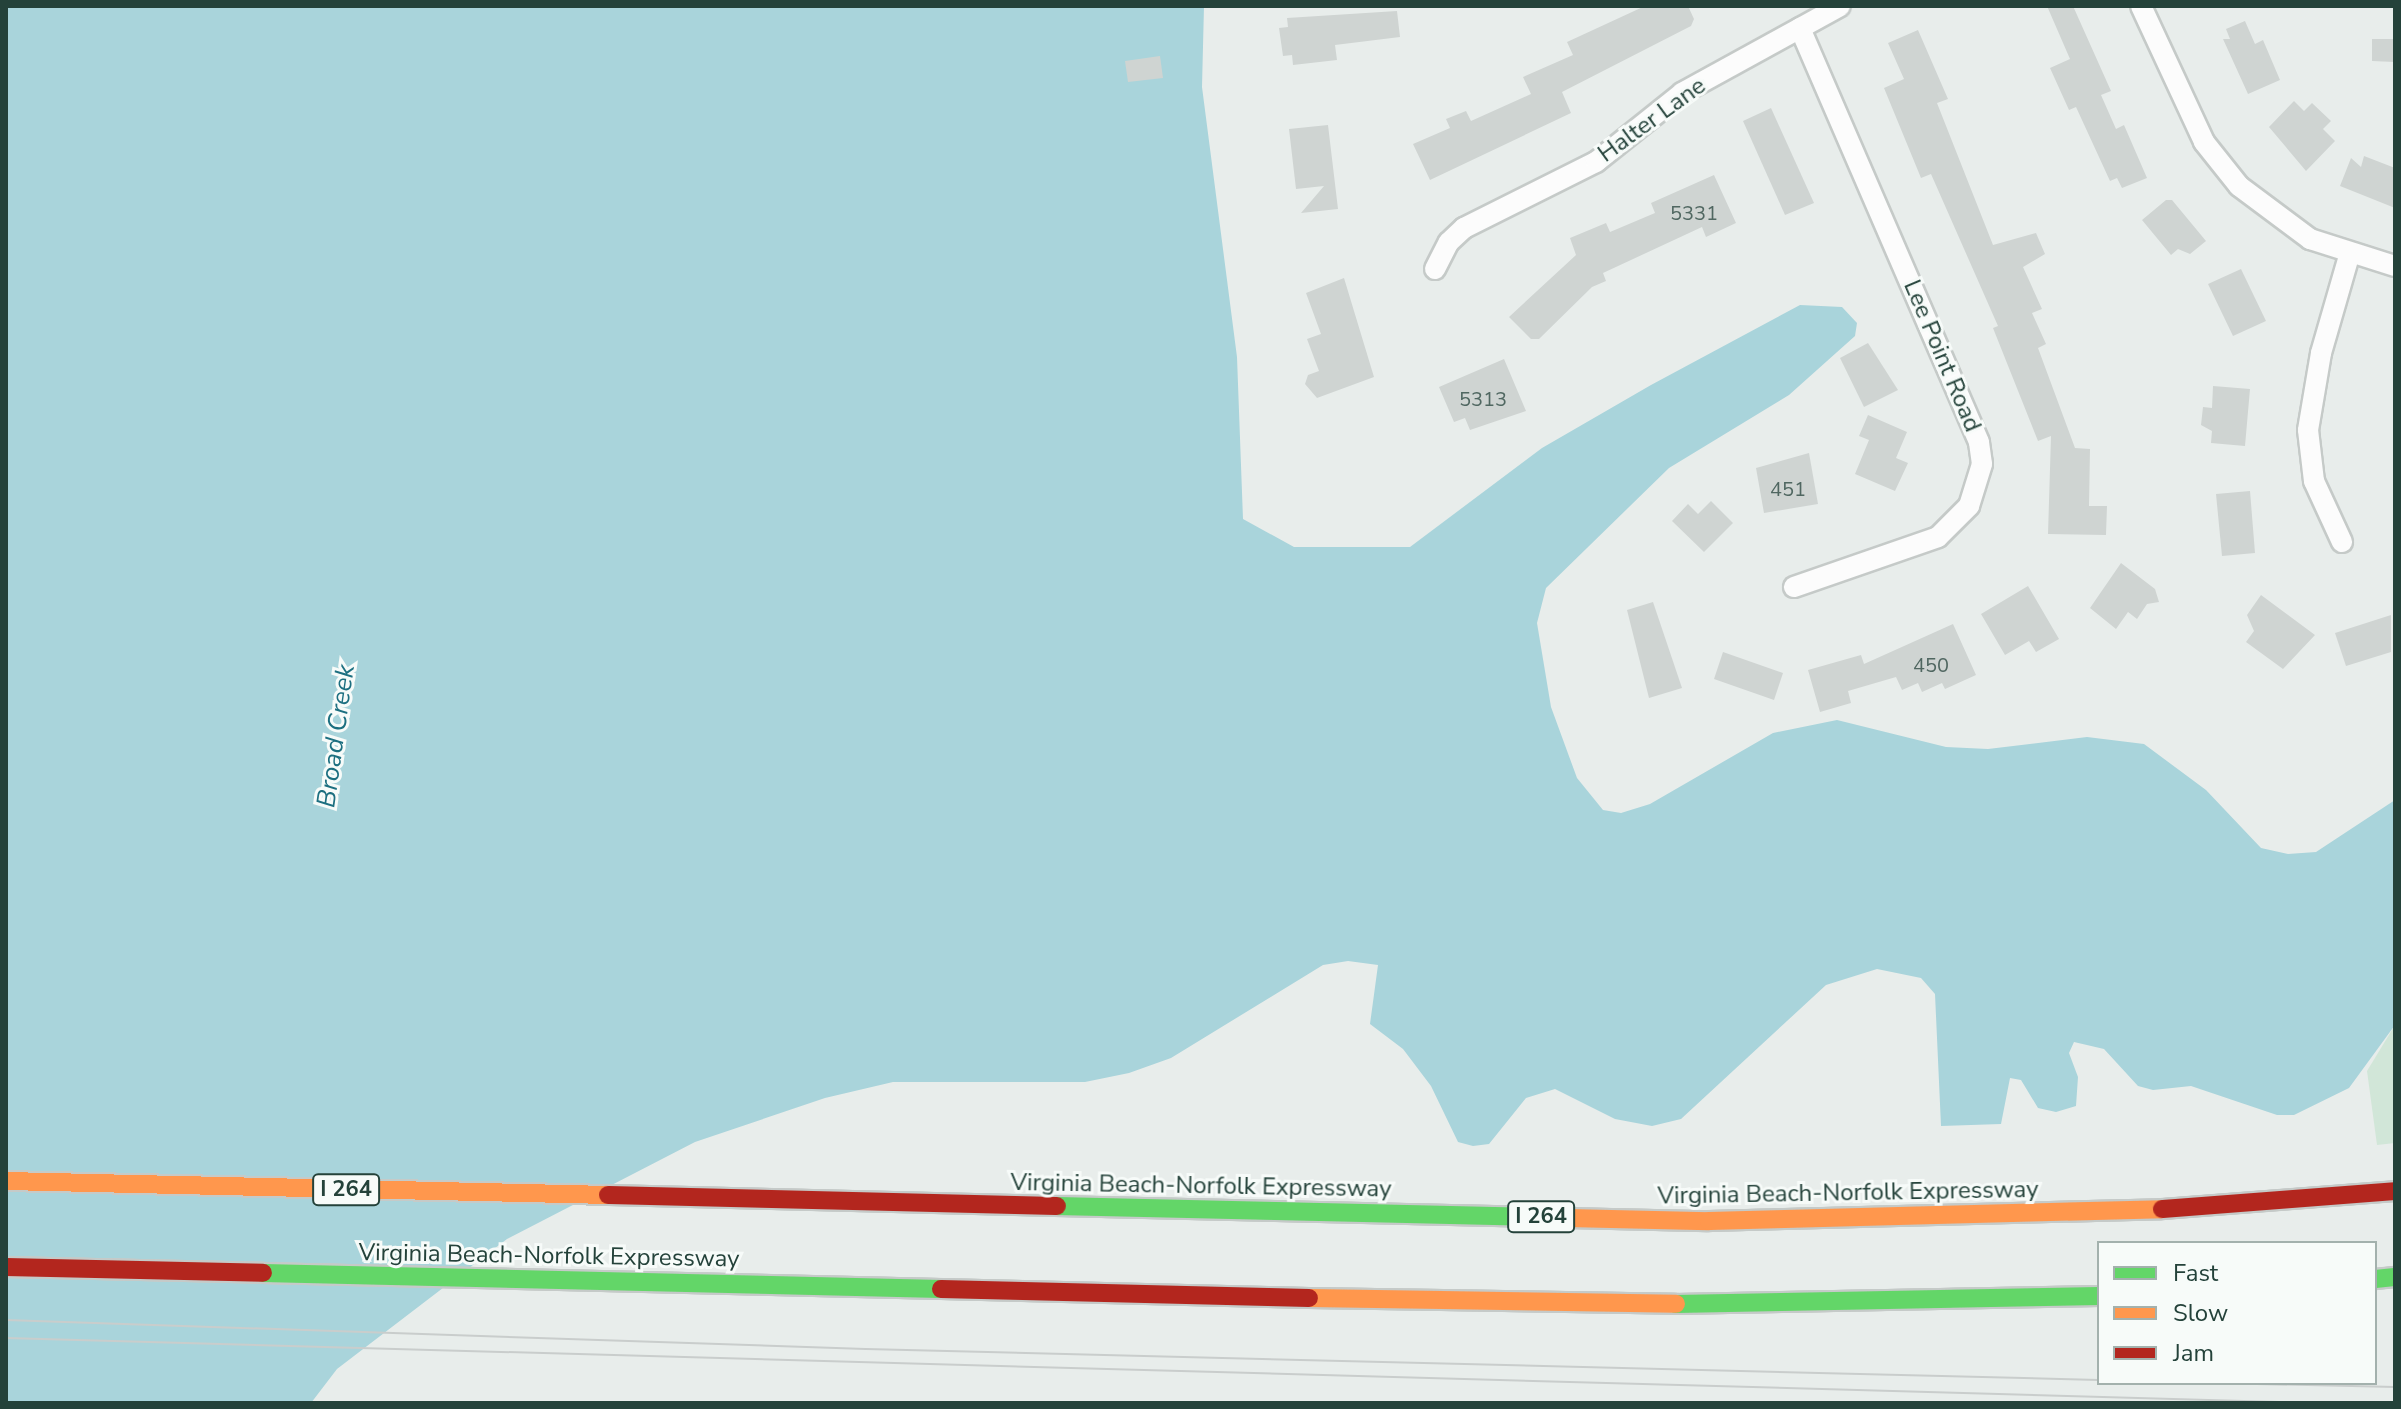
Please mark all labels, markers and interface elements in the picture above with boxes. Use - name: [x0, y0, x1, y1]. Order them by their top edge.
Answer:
- street label: Halter Lane: [1593, 71, 1711, 169]
- house number: 5331: [1670, 201, 1718, 225]
- street label: Lee Point Road: [1897, 276, 1987, 436]
- house number: 5313: [1459, 387, 1507, 411]
- house number: 451: [1770, 477, 1806, 501]
- house number: 450: [1913, 653, 1949, 677]
- water label: Broad Creek: [311, 662, 361, 810]
- street label: Virginia Beach-Norfolk Expressway: [1010, 1168, 1392, 1204]
- road number: I 264: [312, 1172, 380, 1208]
- street label: Virginia Beach-Norfolk Expressway: [1657, 1175, 2039, 1211]
- road number: I 264: [1507, 1199, 1575, 1235]
- street label: Virginia Beach-Norfolk Expressway: [358, 1238, 740, 1274]
- legend: [2097, 1241, 2377, 1385]
- text: Fast: [2173, 1257, 2218, 1289]
- text: Slow: [2173, 1297, 2228, 1329]
- text: Jam: [2173, 1337, 2214, 1369]

